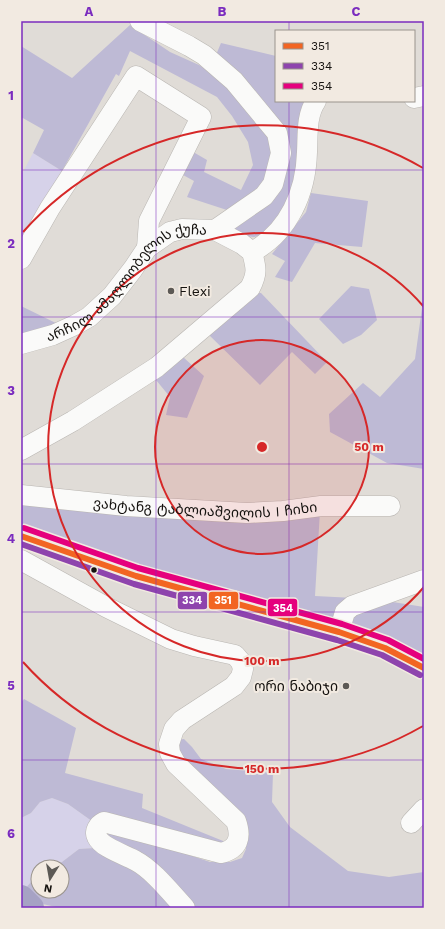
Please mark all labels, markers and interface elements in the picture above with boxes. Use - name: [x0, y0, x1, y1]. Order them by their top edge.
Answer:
- text: A: [85, 4, 94, 19]
- text: B: [218, 4, 227, 19]
- text: C: [352, 4, 361, 19]
- legend: [275, 30, 415, 102]
- text: 351: [311, 39, 330, 53]
- text: 334: [311, 59, 332, 73]
- text: 354: [311, 79, 332, 93]
- text: 1: [8, 88, 14, 103]
- street label: არჩილ ამაღლობელის ქუჩა: [44, 221, 207, 345]
- text: 2: [7, 236, 15, 251]
- place label: Flexi: [179, 283, 211, 299]
- marker: Flexi: [166, 286, 176, 296]
- text: 3: [7, 383, 15, 398]
- centre of rings: [255, 440, 269, 454]
- text: 50 m: [354, 440, 384, 454]
- street label: ვახტანგ ტაბლიაშვილის I ჩიხი: [92, 495, 318, 522]
- text: 4: [7, 531, 16, 546]
- unlabelled marker: [89, 565, 99, 575]
- line badge: 334: [177, 591, 208, 610]
- line badge: 351: [208, 591, 239, 610]
- text: 334: [182, 594, 202, 607]
- text: 351: [214, 594, 232, 607]
- line badge: 354: [267, 598, 298, 617]
- text: 354: [273, 602, 293, 615]
- text: 100 m: [244, 654, 280, 668]
- text: 5: [7, 678, 15, 693]
- place label: ორი ნაბიჯი: [254, 678, 338, 695]
- marker: ორი ნაბიჯი: [341, 681, 351, 691]
- text: 150 m: [245, 762, 279, 776]
- text: 6: [7, 826, 15, 841]
- north arrow: [30, 859, 70, 899]
- text: N: [43, 881, 53, 895]

